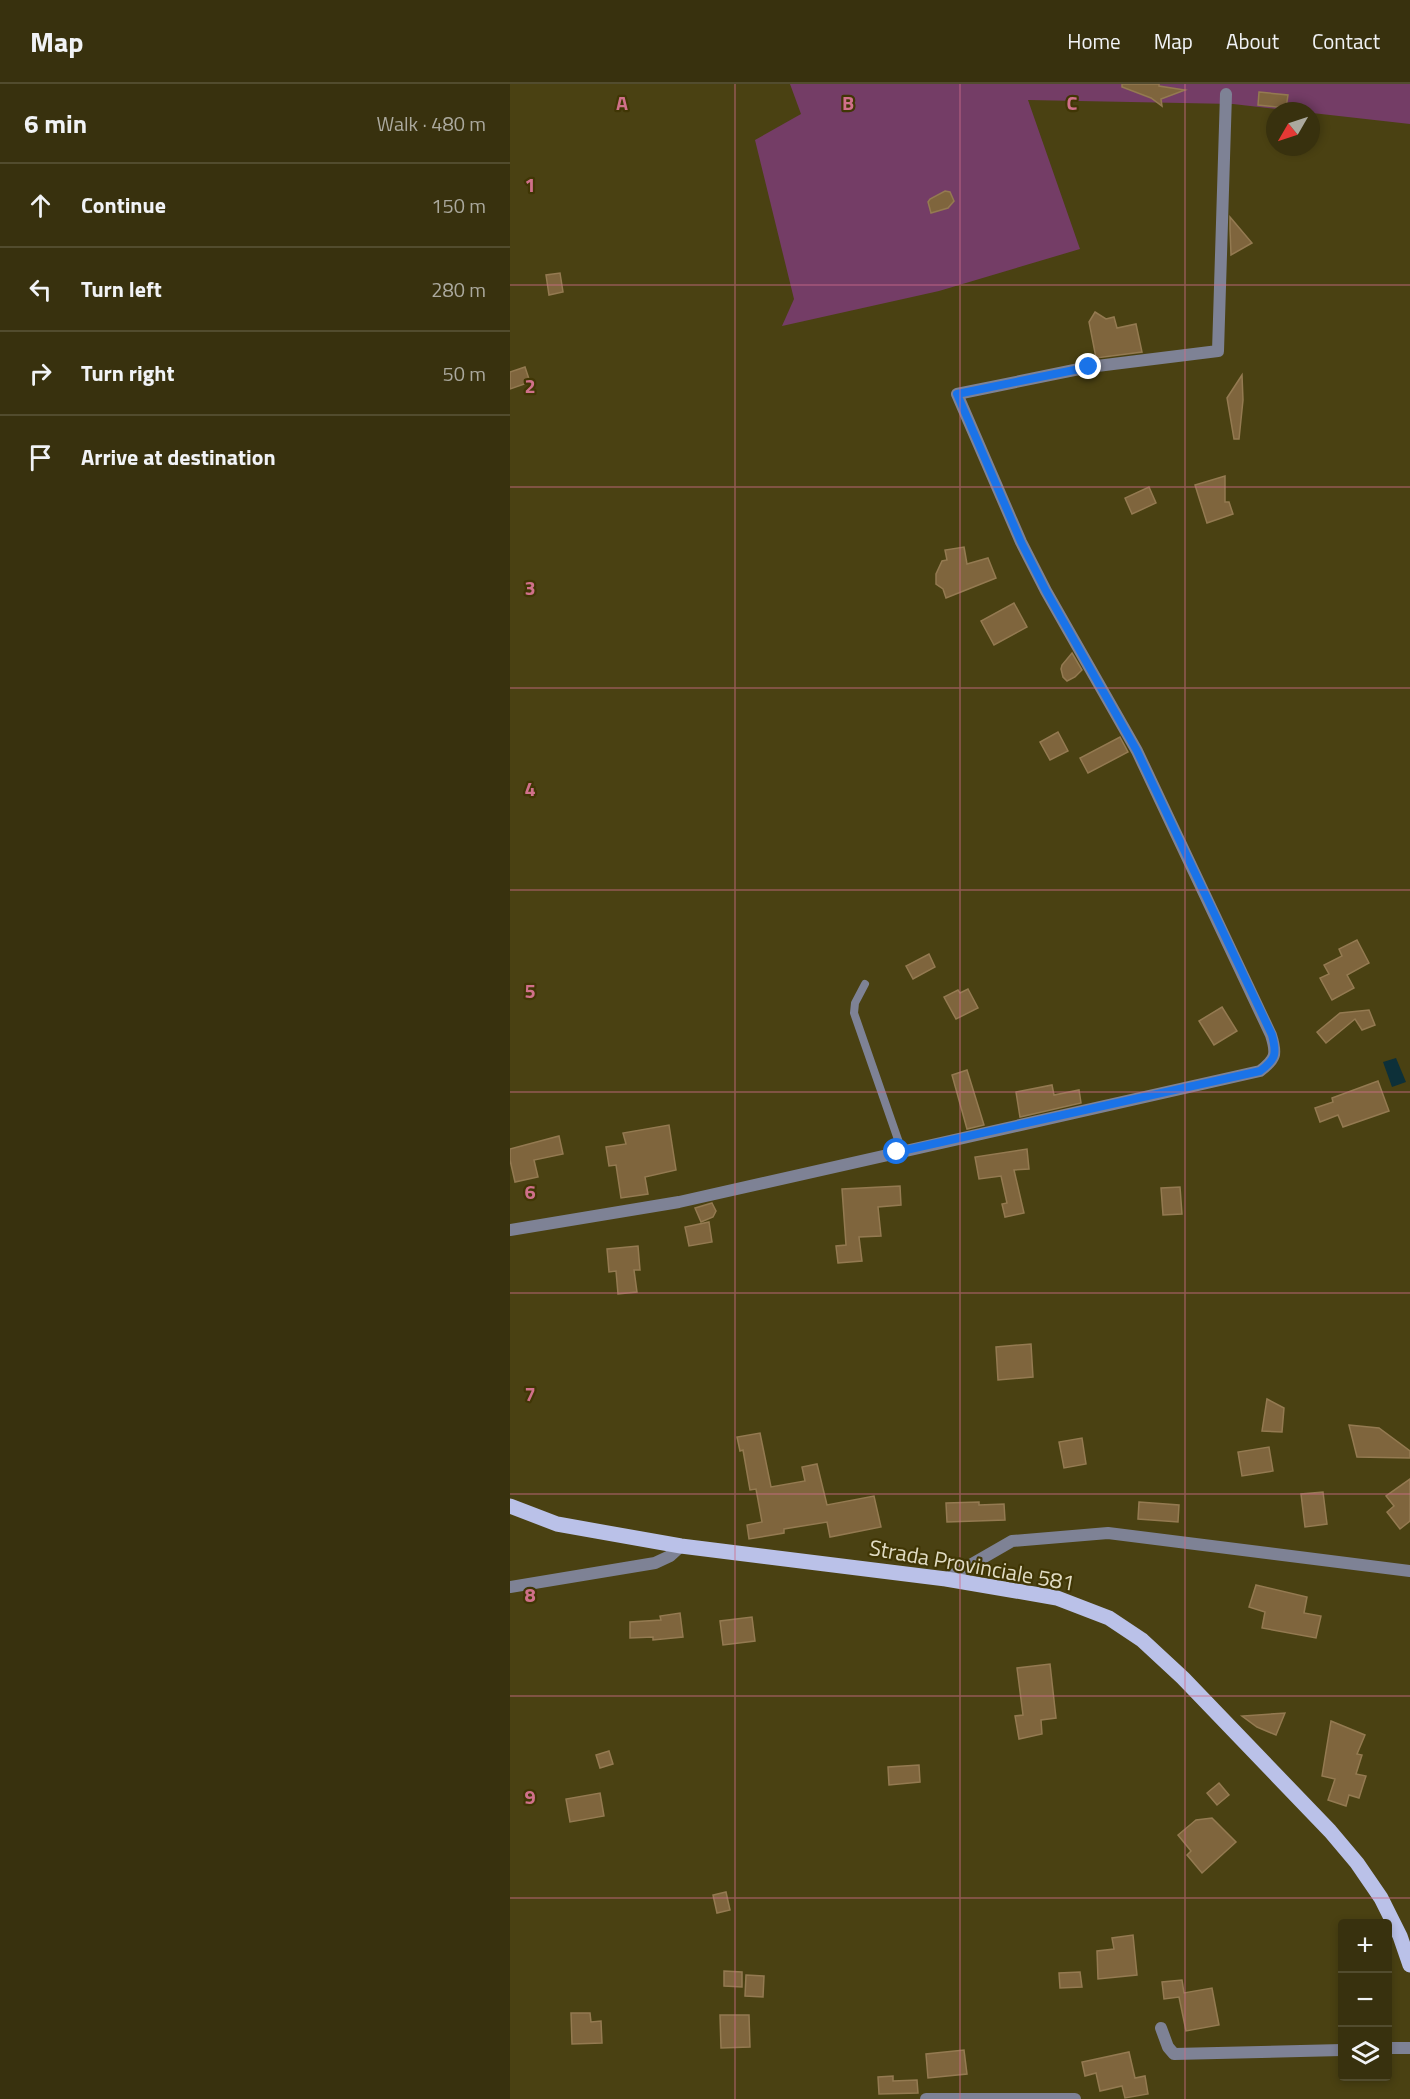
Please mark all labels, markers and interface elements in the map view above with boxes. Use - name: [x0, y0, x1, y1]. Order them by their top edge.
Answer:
- text: Map: [30, 20, 84, 63]
- text: Home: [1067, 25, 1121, 57]
- text: Map: [1154, 25, 1193, 57]
- text: About: [1226, 25, 1279, 57]
- text: Contact: [1312, 25, 1380, 57]
- text: A: [616, 87, 628, 118]
- text: B: [842, 87, 854, 118]
- text: C: [1067, 87, 1078, 118]
- north arrow: [1266, 102, 1320, 156]
- text: 6 min: [24, 104, 87, 143]
- text: Walk · 480 m: [377, 108, 486, 139]
- text: 1: [524, 169, 536, 200]
- text: Continue: [81, 188, 166, 222]
- icon: ahead: [24, 189, 57, 222]
- text: 150 m: [431, 190, 486, 221]
- text: Turn left: [81, 272, 162, 306]
- icon: left: [24, 273, 57, 306]
- text: 280 m: [431, 274, 486, 305]
- route end: [1075, 353, 1101, 379]
- text: Turn right: [81, 356, 175, 390]
- icon: right: [24, 357, 57, 390]
- text: 50 m: [442, 358, 486, 389]
- text: 2: [524, 370, 536, 401]
- text: Arrive at destination: [81, 440, 276, 474]
- icon: arrive: [24, 441, 57, 474]
- text: 3: [524, 572, 536, 603]
- text: 4: [524, 773, 536, 804]
- text: 5: [524, 975, 536, 1006]
- route start: [883, 1138, 909, 1164]
- text: 6: [524, 1176, 536, 1207]
- text: 7: [524, 1378, 536, 1409]
- street label: Strada Provinciale 581: [867, 1530, 1077, 1600]
- text: 8: [524, 1579, 536, 1610]
- text: 9: [524, 1781, 536, 1812]
- map controls: [1338, 1919, 1392, 2081]
- button: +: [1338, 1919, 1392, 1973]
- button: −: [1338, 1973, 1392, 2027]
- button: layers: [1338, 2027, 1392, 2081]

